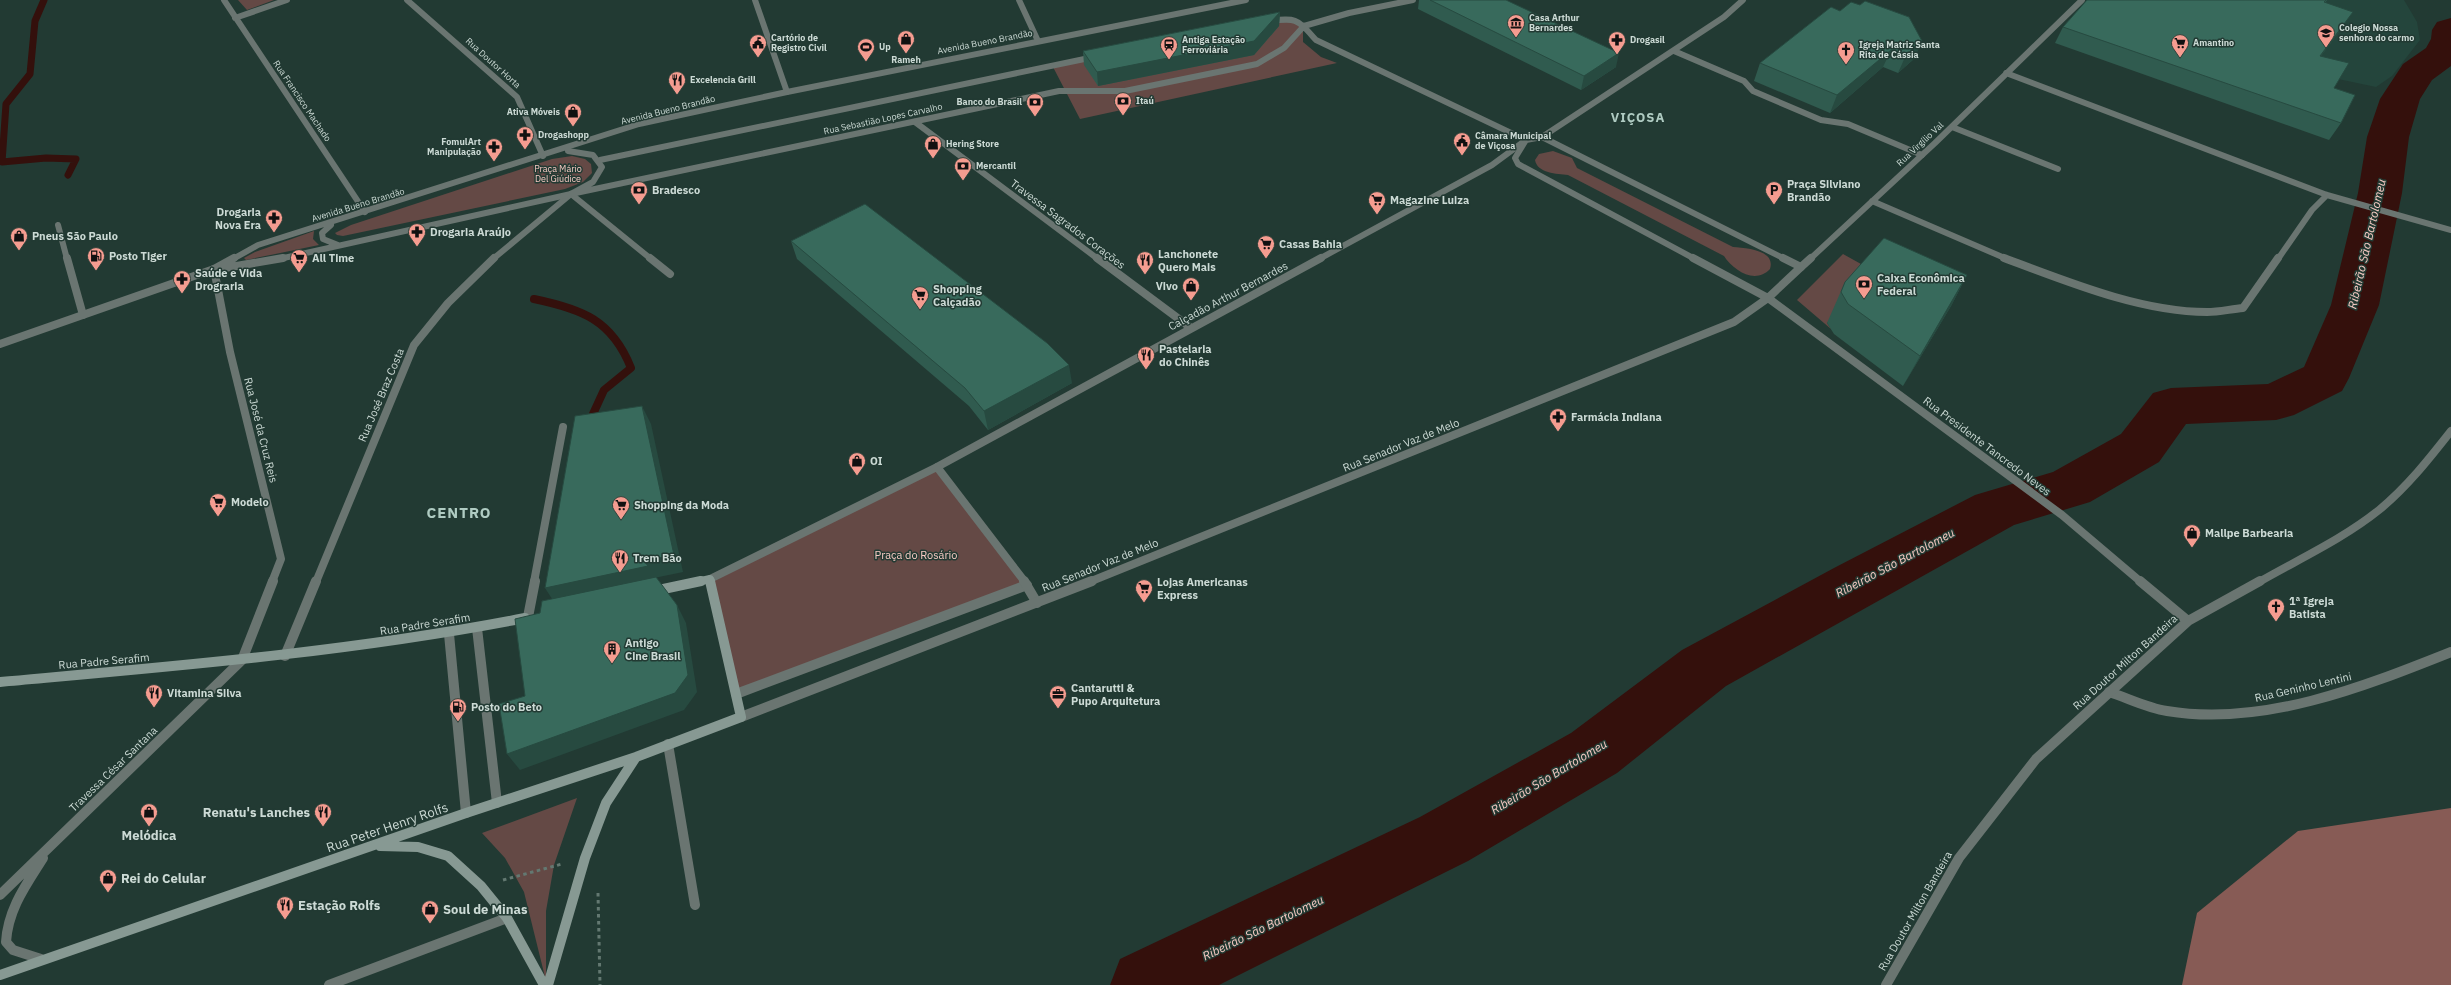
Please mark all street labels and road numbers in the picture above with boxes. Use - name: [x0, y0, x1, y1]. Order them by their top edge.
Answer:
- street label: Avenida Bueno Brandão: [936, 27, 1033, 56]
- street label: Rua Doutor Horta: [464, 35, 523, 90]
- street label: Rua Francisco Machado: [271, 58, 334, 143]
- street label: Avenida Bueno Brandão: [620, 92, 716, 127]
- street label: Rua Sebastião Lopes Carvalho: [822, 101, 943, 137]
- street label: Rua Virgílio Val: [1894, 119, 1946, 168]
- street label: Travessa Sagrados Corações: [1008, 176, 1128, 272]
- street label: Avenida Bueno Brandão: [310, 185, 406, 224]
- street label: Calçadão Arthur Bernardes: [1166, 259, 1290, 333]
- street label: Rua José Braz Costa: [355, 346, 407, 444]
- street label: Rua José da Cruz Reis: [241, 376, 281, 484]
- street label: Rua Presidente Tancredo Neves: [1920, 393, 2054, 499]
- street label: Rua Senador Vaz de Melo: [1341, 415, 1461, 475]
- street label: Rua Senador Vaz de Melo: [1040, 535, 1160, 595]
- street label: Rua Padre Serafim: [379, 610, 471, 638]
- street label: Rua Doutor Milton Bandeira: [2070, 611, 2180, 713]
- street label: Rua Padre Serafim: [58, 650, 150, 672]
- street label: Rua Geninho Lentini: [2253, 669, 2353, 705]
- street label: Travessa César Santana: [66, 723, 160, 815]
- street label: Rua Peter Henry Rolfs: [324, 799, 450, 856]
- street label: Rua Doutor Milton Bandeira: [1875, 849, 1955, 973]

